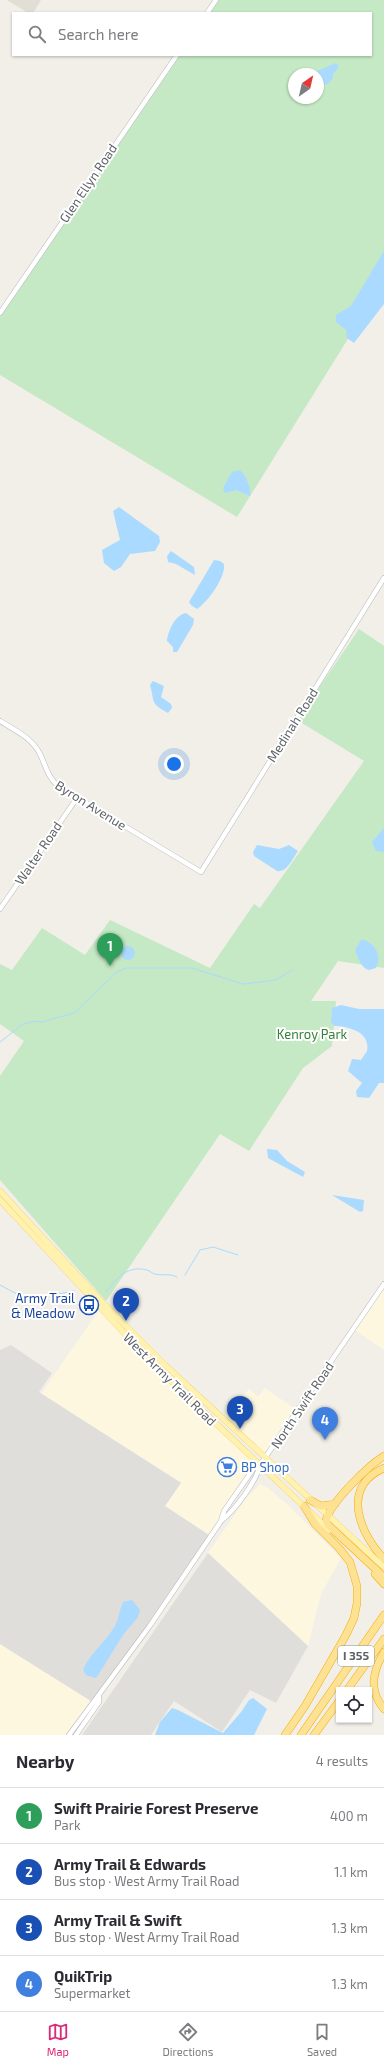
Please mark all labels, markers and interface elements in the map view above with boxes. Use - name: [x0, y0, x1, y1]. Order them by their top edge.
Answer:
- search box: [12, 12, 372, 56]
- icon: search: [26, 23, 48, 45]
- text: Search here: [58, 25, 139, 43]
- north arrow: [288, 68, 324, 104]
- street label: Glen Ellyn Road: [56, 141, 120, 225]
- street label: Medinah Road: [263, 685, 321, 765]
- your location: [164, 754, 184, 774]
- street label: Byron Avenue: [52, 777, 130, 833]
- street label: Walter Road: [11, 818, 65, 888]
- pin: 1: [97, 933, 123, 966]
- park label: Kenroy Park: [277, 1026, 348, 1042]
- pin: 2: [113, 1288, 139, 1321]
- place label: Army Trail & Meadow: [11, 1290, 75, 1321]
- bus stop icon: Army Trail & Meadow: [78, 1294, 100, 1316]
- street label: West Army Trail Road: [120, 1329, 220, 1429]
- street label: North Swift Road: [267, 1359, 337, 1451]
- pin: 3: [227, 1396, 253, 1429]
- pin: 4: [312, 1407, 338, 1440]
- supermarket icon: BP Shop: [216, 1456, 238, 1478]
- place label: BP Shop: [241, 1459, 289, 1475]
- road number: I 355: [338, 1646, 374, 1666]
- map controls: [336, 1687, 372, 1723]
- button: locate: [336, 1687, 372, 1723]
- text: Nearby: [16, 1751, 74, 1771]
- text: 4 results: [316, 1753, 368, 1769]
- text: Swift Prairie Forest Preserve: [54, 1799, 258, 1817]
- text: 1: [26, 1808, 32, 1824]
- text: 400 m: [330, 1808, 368, 1824]
- text: Park: [54, 1817, 81, 1833]
- text: Army Trail & Edwards: [54, 1855, 206, 1873]
- text: 2: [25, 1864, 33, 1880]
- text: 1.1 km: [334, 1864, 368, 1880]
- text: Bus stop · West Army Trail Road: [54, 1873, 240, 1889]
- text: Army Trail & Swift: [54, 1911, 182, 1929]
- text: 3: [25, 1920, 33, 1936]
- text: 1.3 km: [332, 1920, 368, 1936]
- text: Bus stop · West Army Trail Road: [54, 1929, 240, 1945]
- text: QuikTrip: [54, 1967, 112, 1985]
- text: 4: [25, 1976, 33, 1992]
- text: 1.3 km: [332, 1976, 368, 1992]
- text: Supermarket: [54, 1985, 131, 2001]
- tab: Map: [47, 2021, 69, 2058]
- tab: Directions: [163, 2021, 213, 2058]
- tab: Saved: [307, 2021, 337, 2058]

